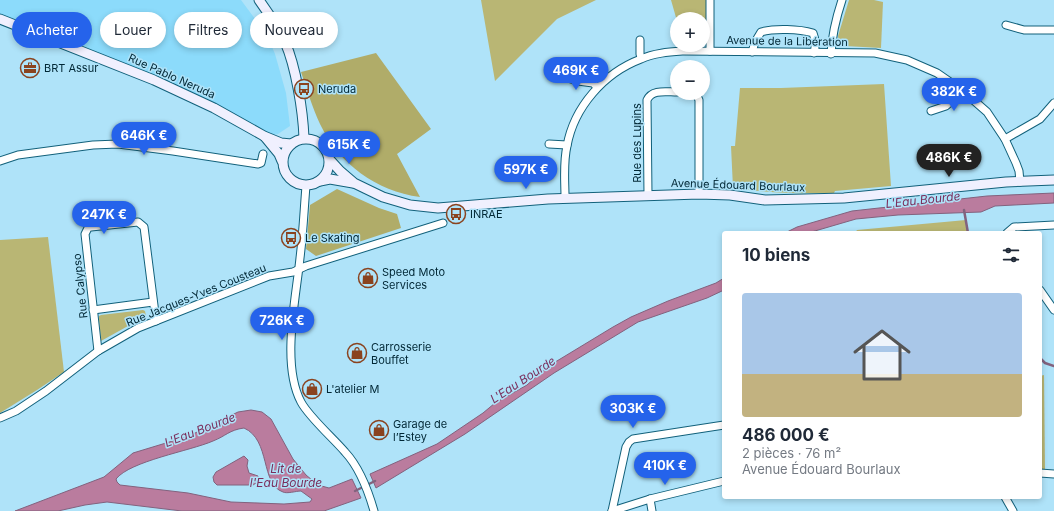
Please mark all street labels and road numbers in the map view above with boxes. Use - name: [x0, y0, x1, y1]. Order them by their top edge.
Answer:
- street label: Avenue de la Libération: [726, 33, 848, 49]
- street label: Rue Pablo Neruda: [126, 51, 218, 101]
- street label: Rue des Lupins: [630, 103, 644, 183]
- street label: Avenue Édouard Bourlaux: [671, 176, 805, 194]
- street label: Rue Calypso: [70, 252, 90, 319]
- street label: Rue Jacques-Yves Cousteau: [124, 260, 268, 330]

